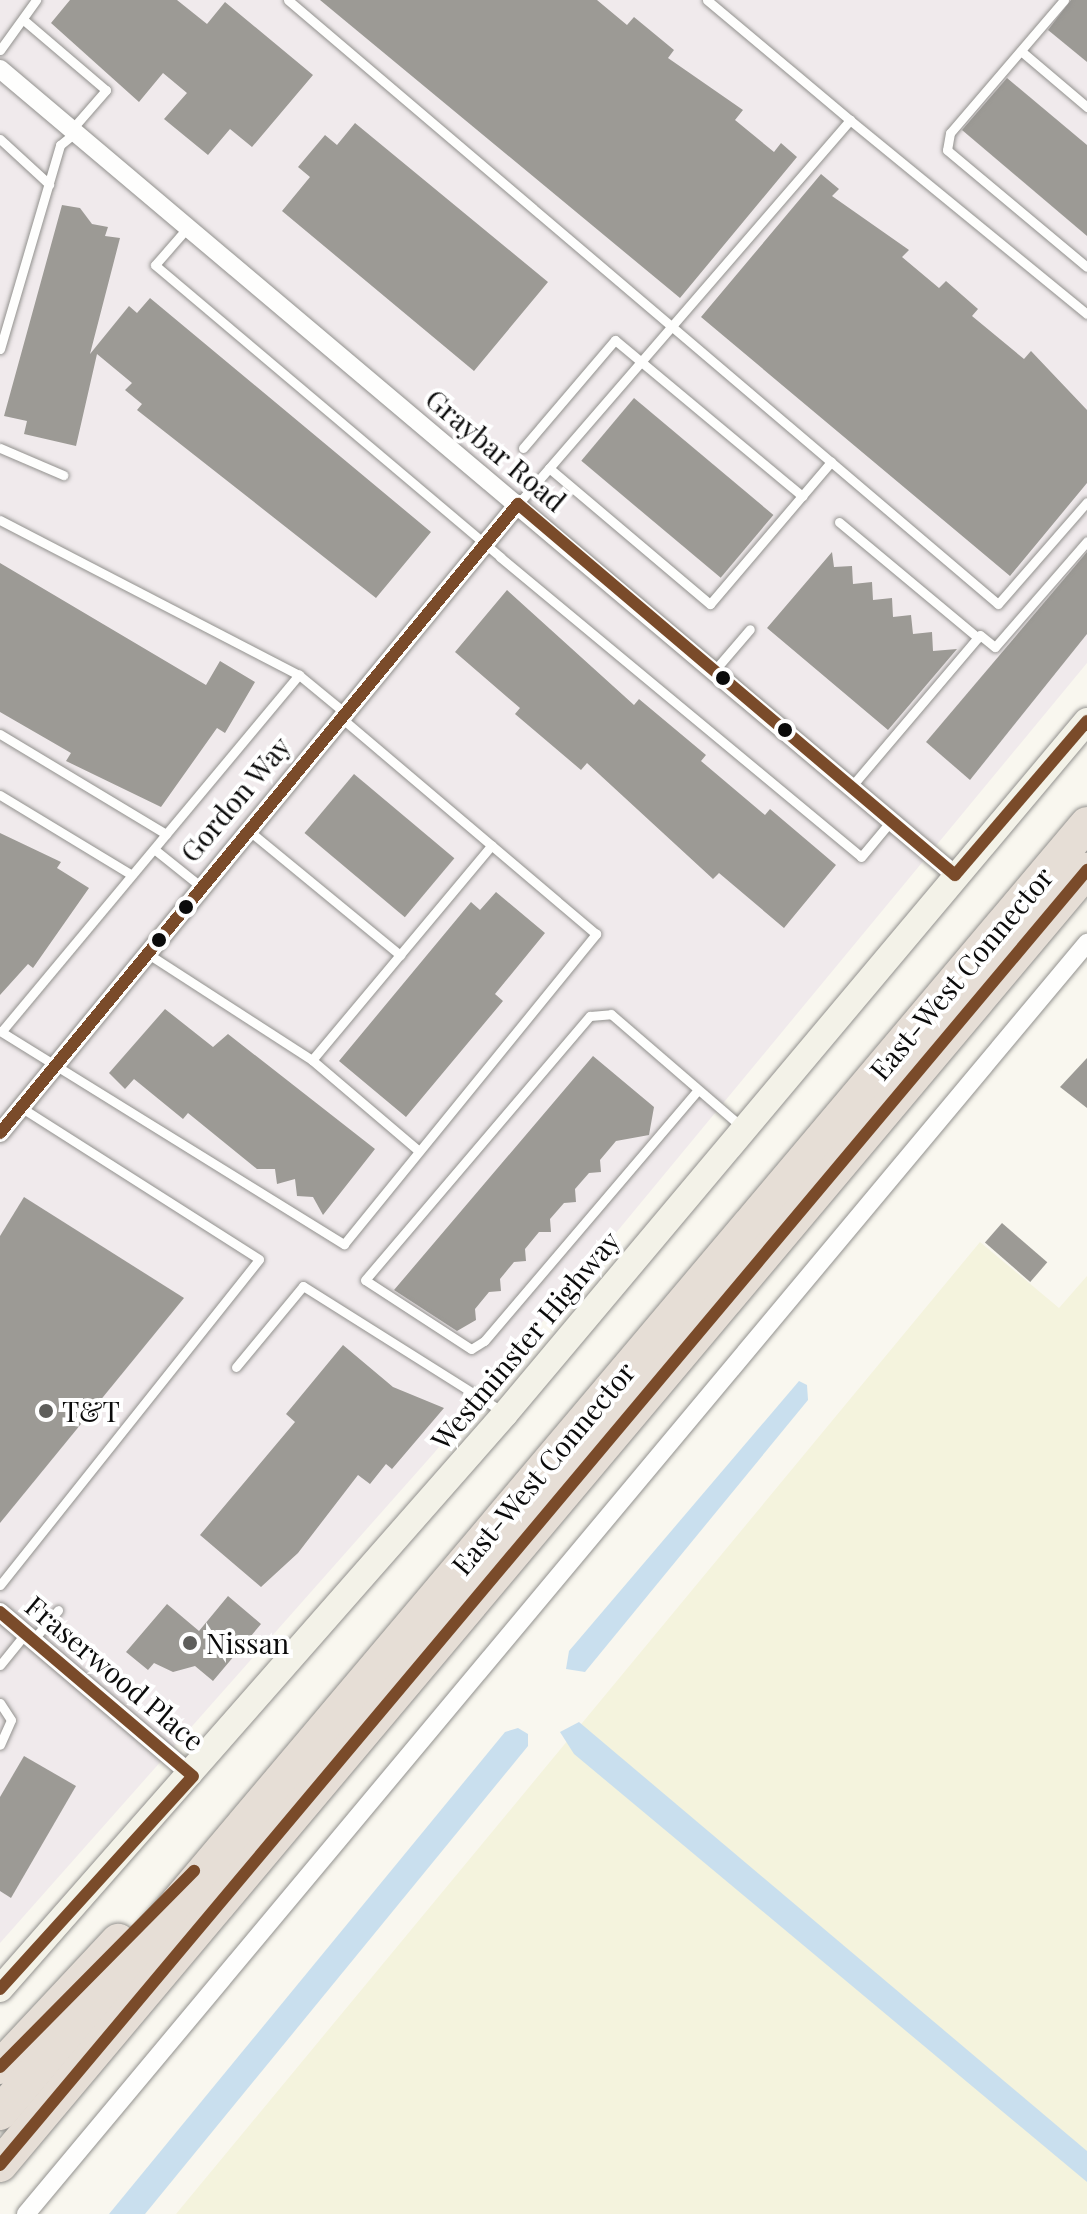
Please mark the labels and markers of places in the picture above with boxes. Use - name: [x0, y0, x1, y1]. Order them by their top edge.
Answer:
- unlabelled marker: [715, 670, 731, 686]
- unlabelled marker: [777, 722, 793, 738]
- unlabelled marker: [178, 899, 194, 915]
- unlabelled marker: [151, 932, 167, 948]
- place label: T&T: [62, 1394, 120, 1428]
- marker: T&T: [37, 1402, 55, 1420]
- place label: Nissan: [206, 1626, 289, 1660]
- marker: Nissan: [181, 1634, 199, 1652]

